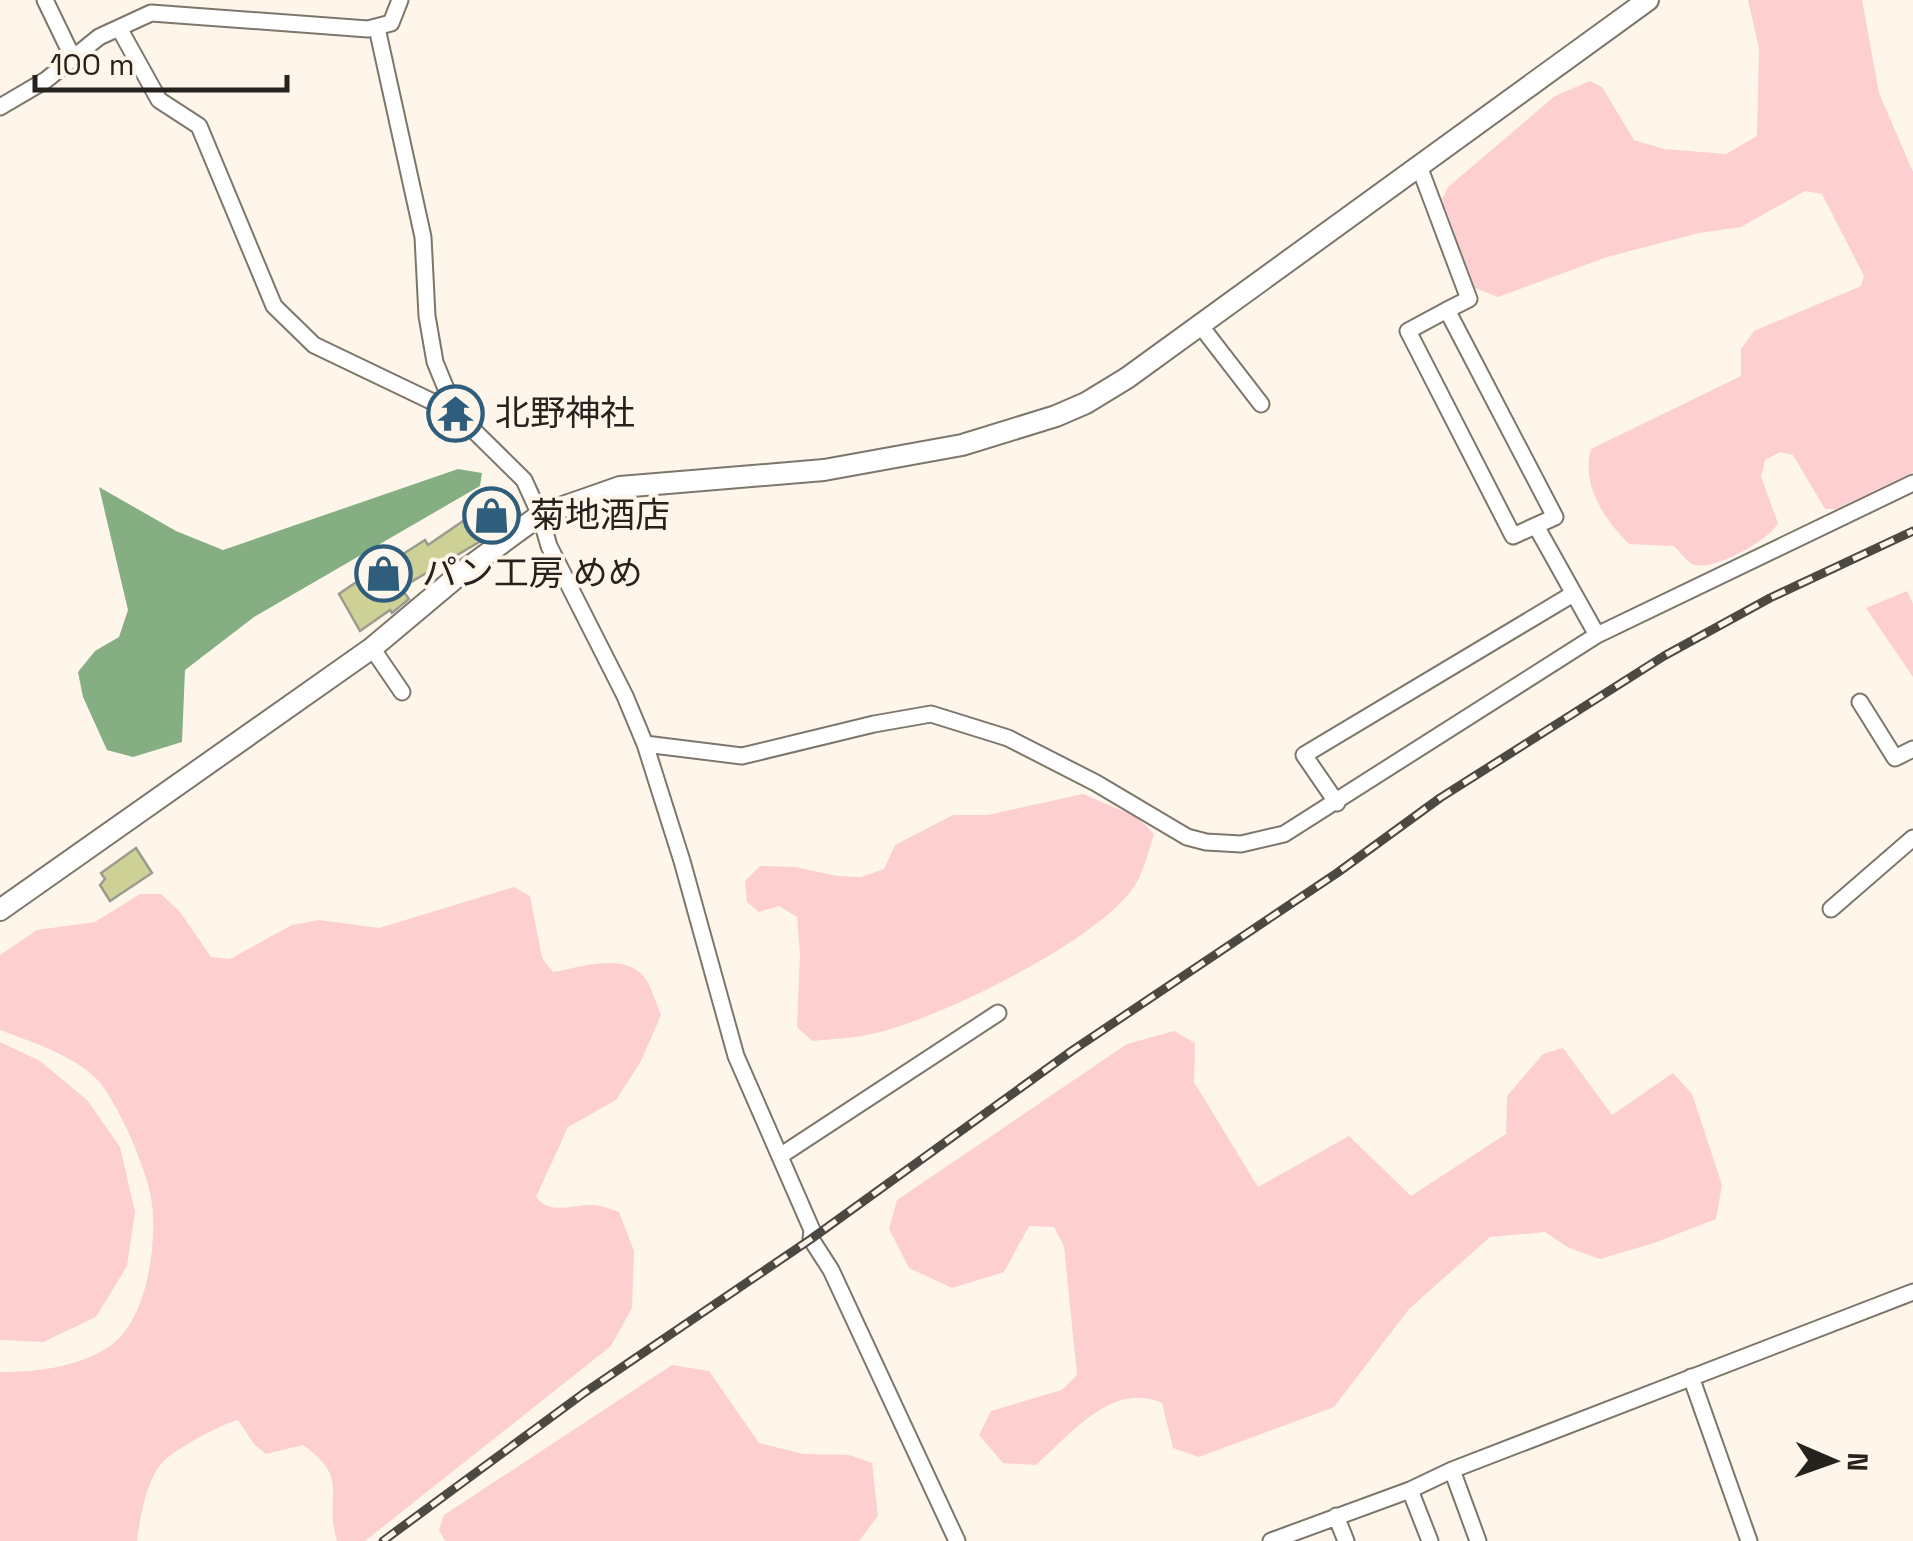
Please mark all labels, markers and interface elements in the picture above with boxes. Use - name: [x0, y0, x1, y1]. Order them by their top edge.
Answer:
- scale bar: [35, 30, 288, 92]
- text: 100 m: [50, 45, 135, 84]
- temple icon: 北野神社: [426, 383, 486, 443]
- place label: 北野神社: [495, 391, 635, 435]
- shop icon: 菊地酒店: [461, 485, 521, 545]
- place label: 菊地酒店: [530, 493, 670, 537]
- shop icon: パン工房 めめ: [353, 543, 413, 603]
- place label: パン工房 めめ: [422, 551, 643, 595]
- north arrow: [1783, 1411, 1883, 1511]
- text: N: [1840, 1452, 1876, 1472]

